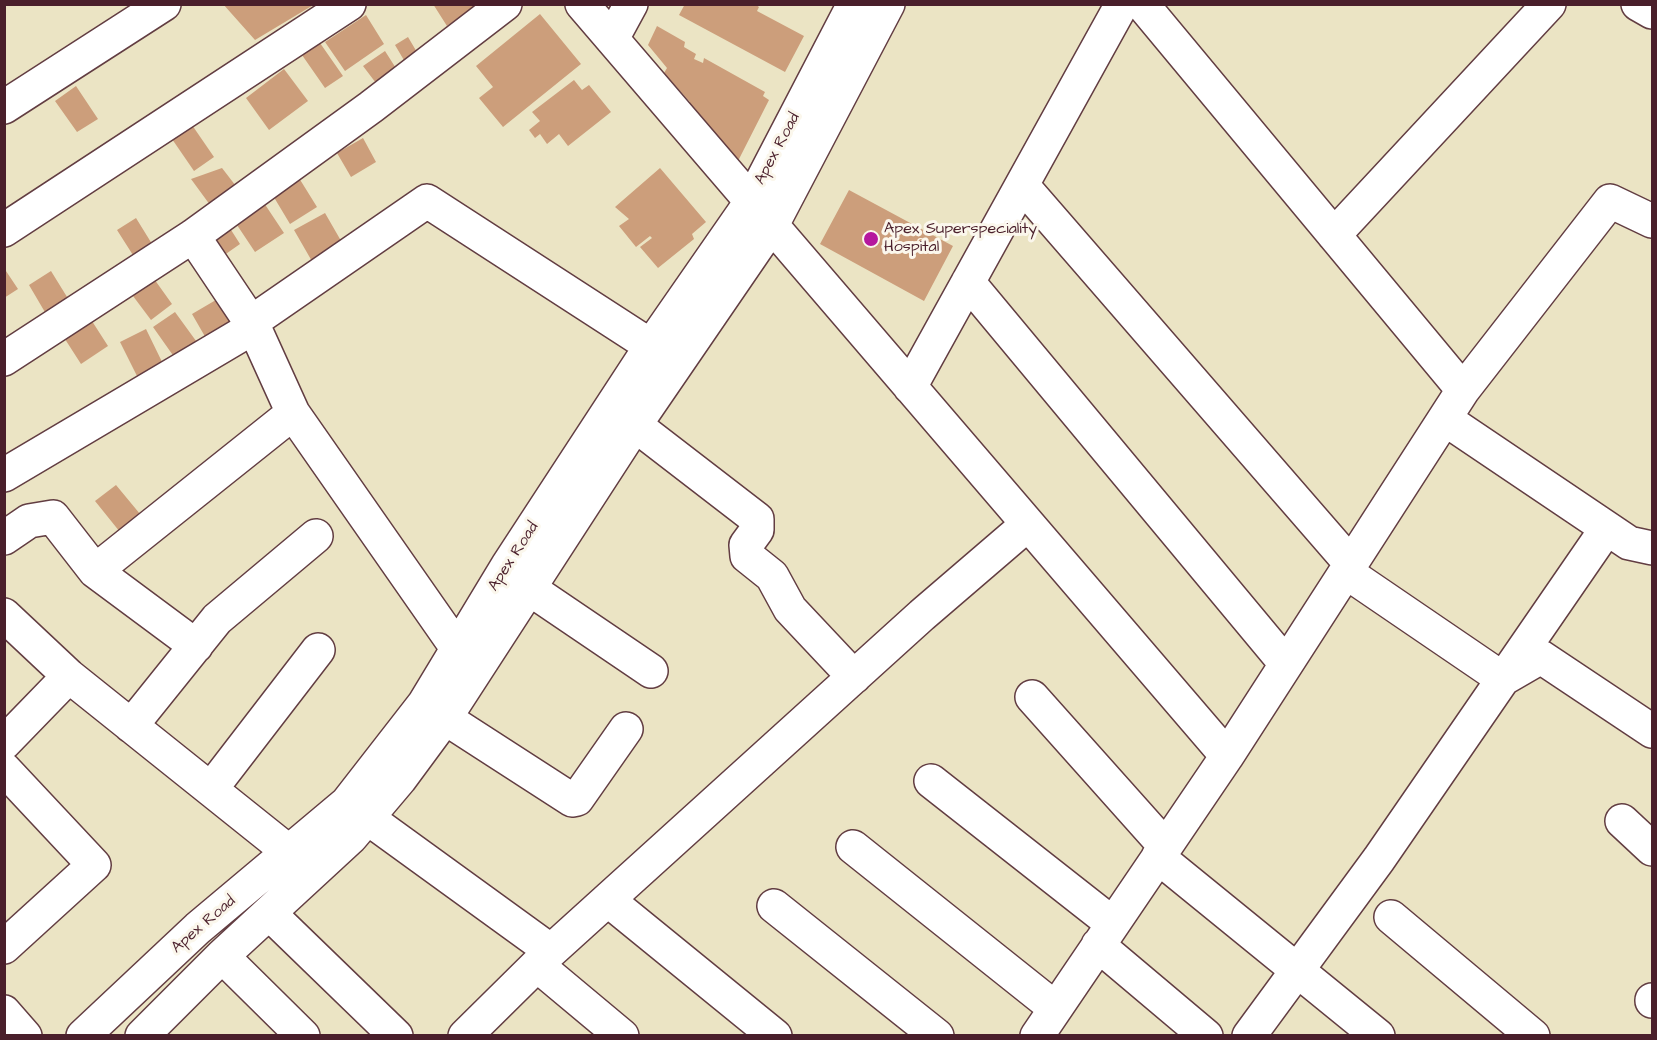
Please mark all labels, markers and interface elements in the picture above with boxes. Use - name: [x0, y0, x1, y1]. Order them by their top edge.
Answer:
- street label: Apex Road: [751, 110, 805, 188]
- place label: Apex Superspeciality Hospital: [884, 220, 1037, 258]
- marker: Apex Superspeciality Hospital: [862, 230, 880, 248]
- street label: Apex Road: [485, 519, 543, 595]
- street label: Apex Road: [168, 892, 240, 958]

